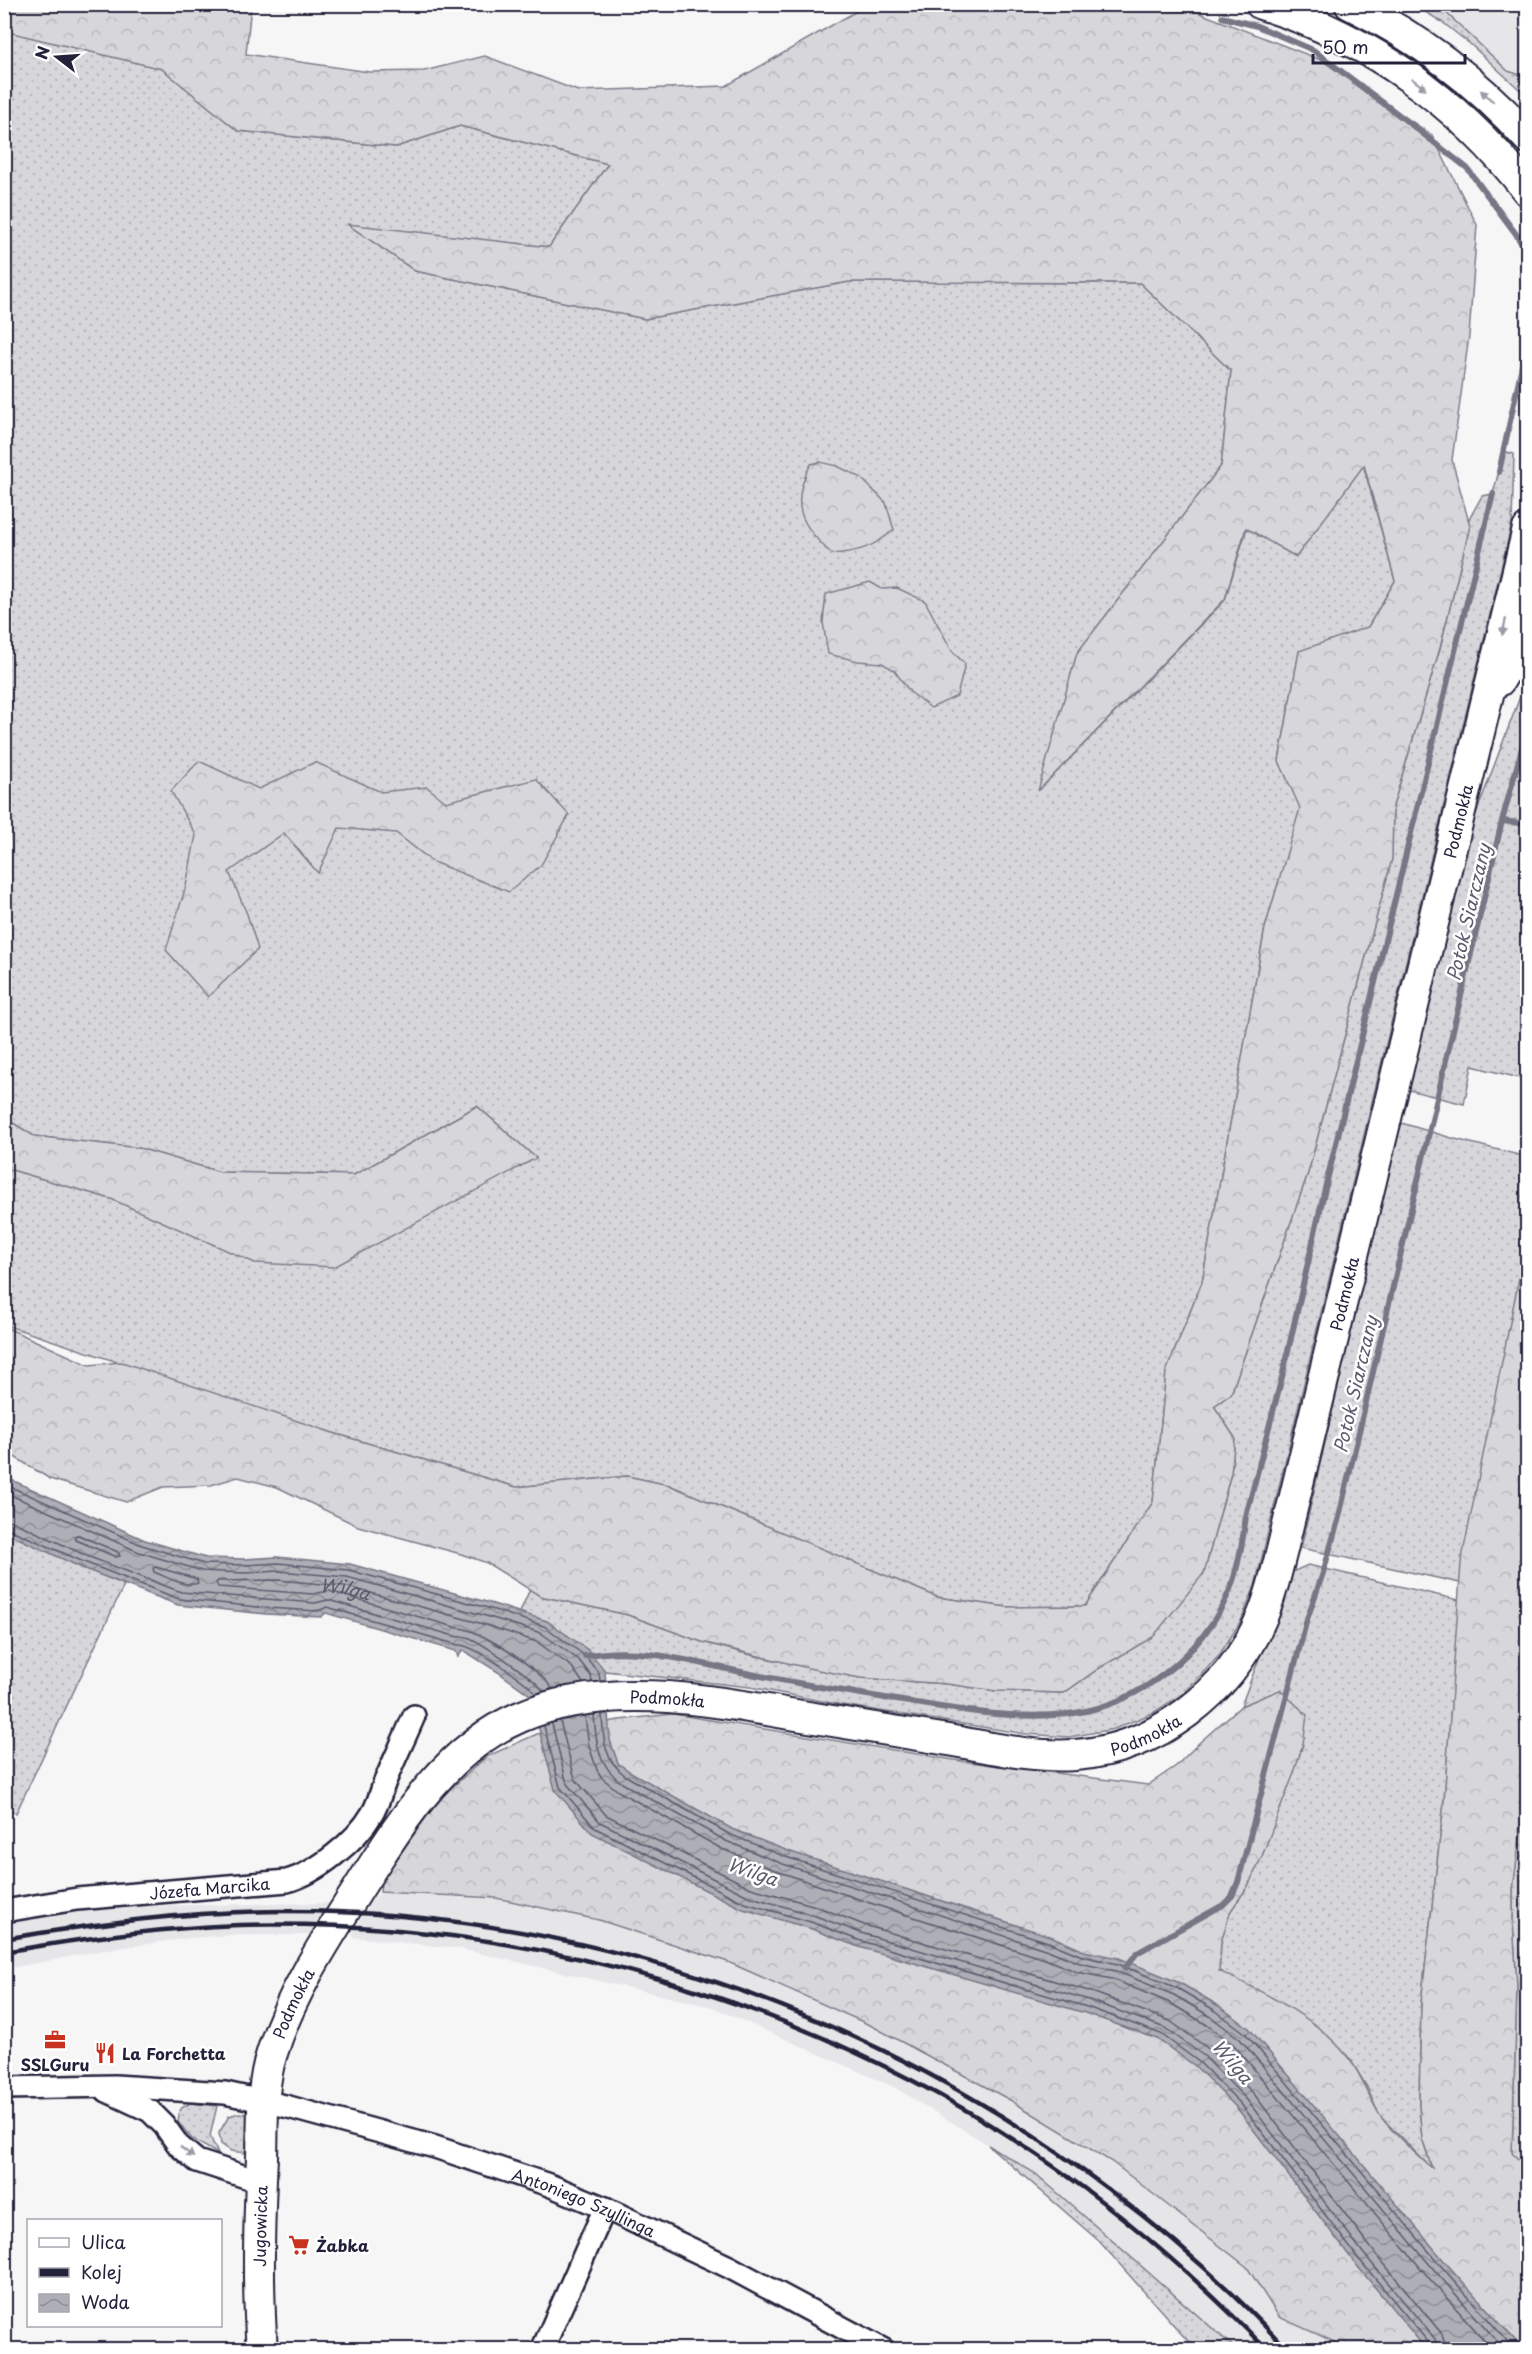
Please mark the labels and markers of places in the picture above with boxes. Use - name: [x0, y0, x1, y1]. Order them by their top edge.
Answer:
- office icon: SSLGuru: [43, 2028, 67, 2052]
- restaurant icon: La Forchetta: [93, 2041, 117, 2065]
- place label: La Forchetta: [122, 2041, 226, 2065]
- place label: SSLGuru: [20, 2052, 90, 2076]
- supermarket icon: Żabka: [287, 2233, 311, 2257]
- place label: Żabka: [316, 2233, 369, 2257]

